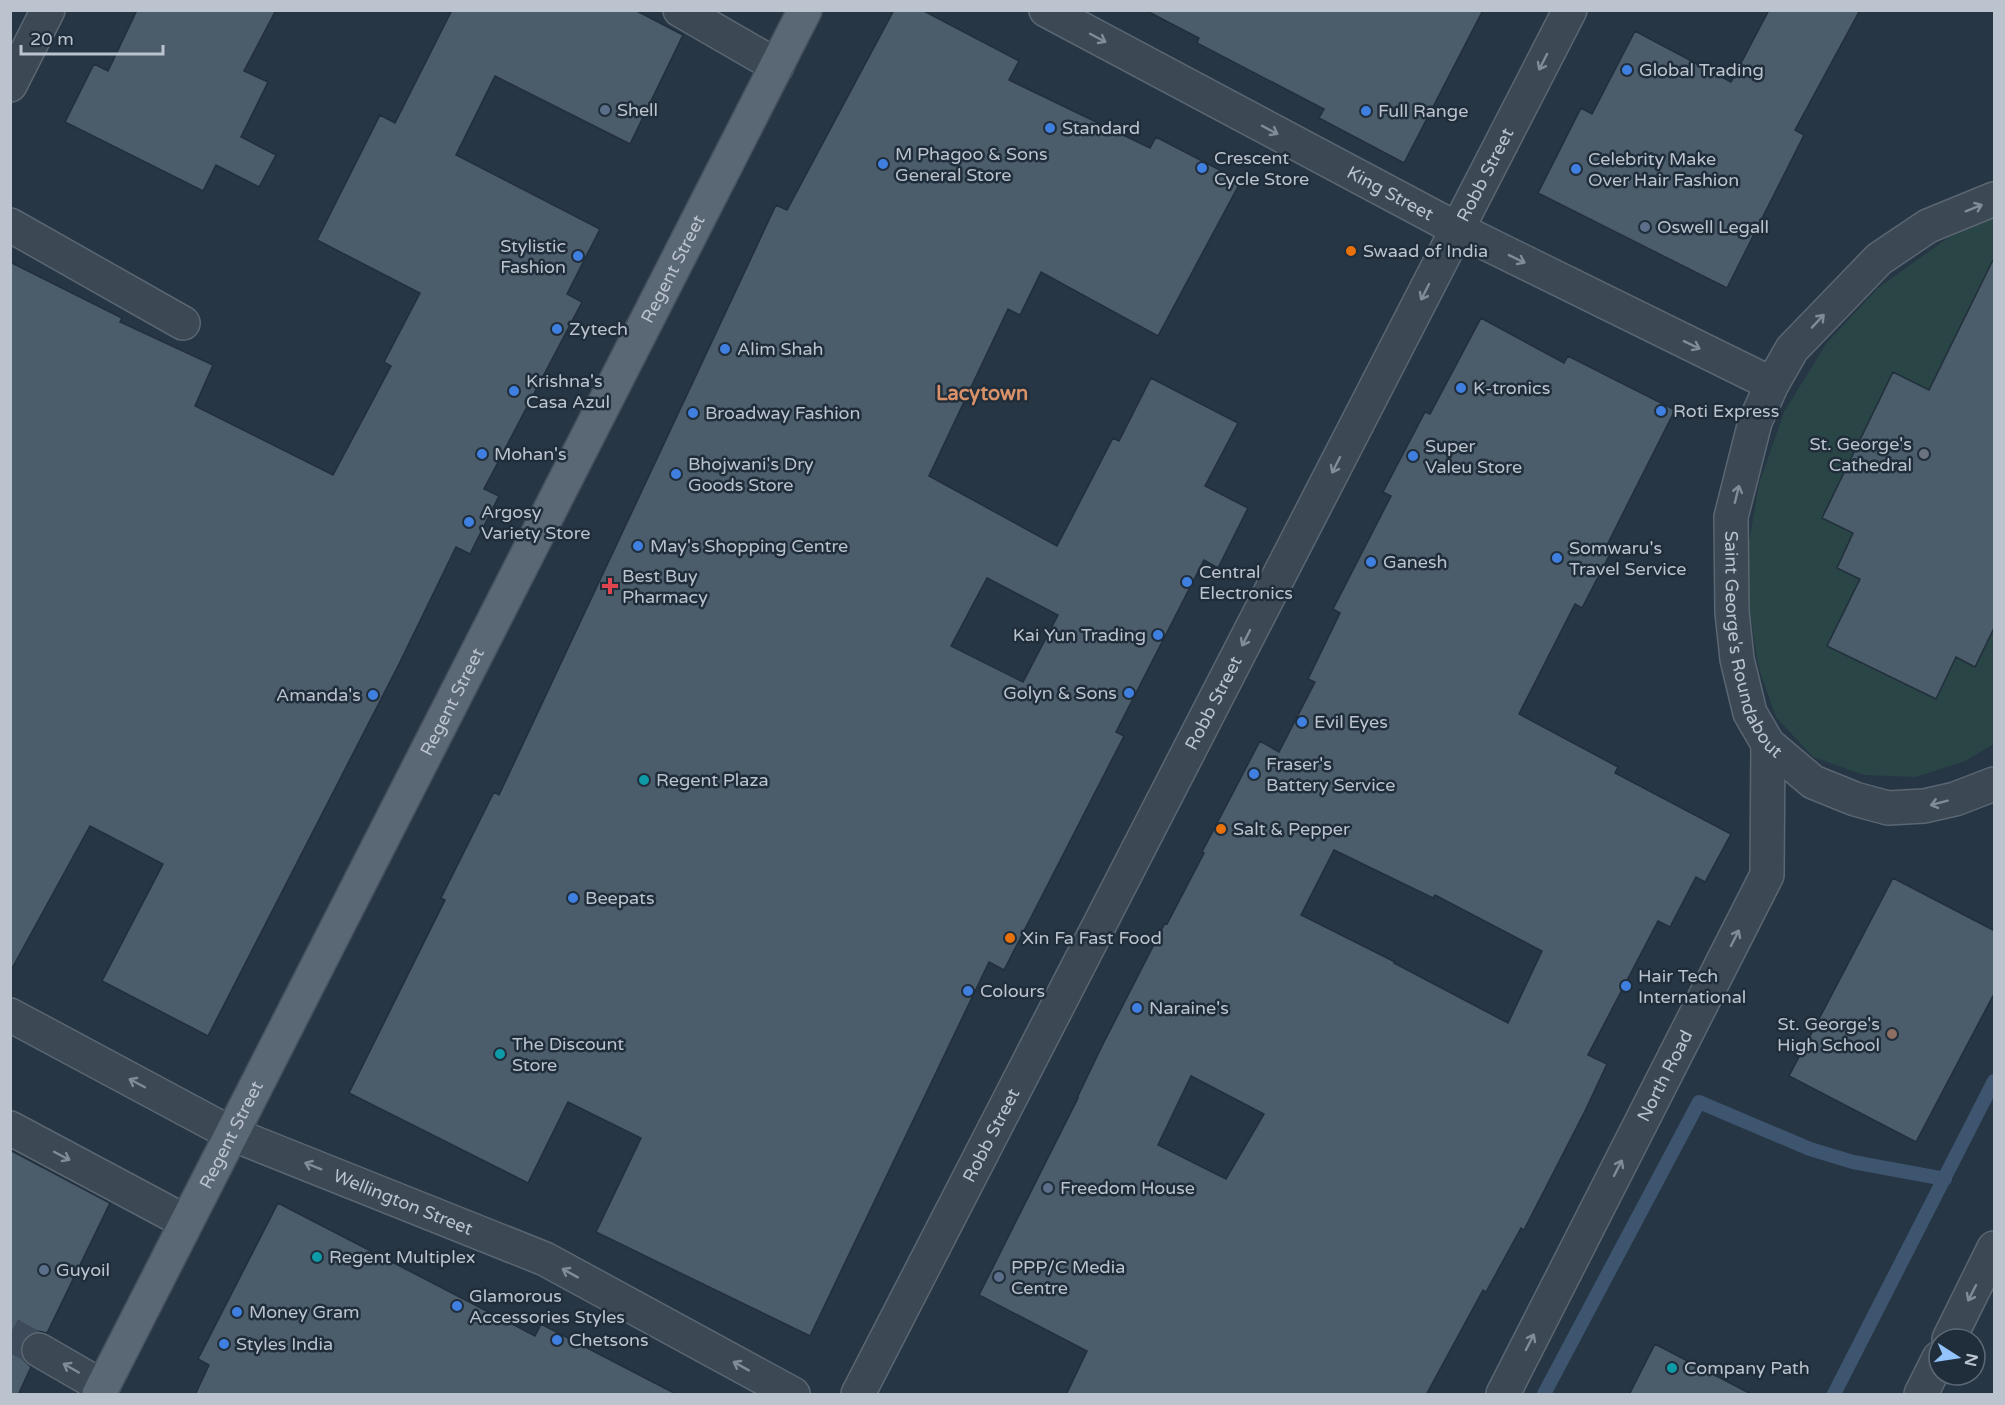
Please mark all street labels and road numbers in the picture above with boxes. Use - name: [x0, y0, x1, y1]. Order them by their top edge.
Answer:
- street label: Robb Street: [1452, 124, 1519, 226]
- street label: King Street: [1343, 161, 1437, 226]
- street label: Regent Street: [636, 211, 710, 327]
- street label: Saint George's Roundabout: [1720, 531, 1787, 763]
- street label: Regent Street: [415, 644, 489, 760]
- street label: Robb Street: [1180, 652, 1247, 754]
- street label: North Road: [1632, 1026, 1697, 1125]
- street label: Regent Street: [195, 1077, 268, 1193]
- street label: Robb Street: [958, 1084, 1024, 1186]
- street label: Wellington Street: [330, 1165, 476, 1240]

